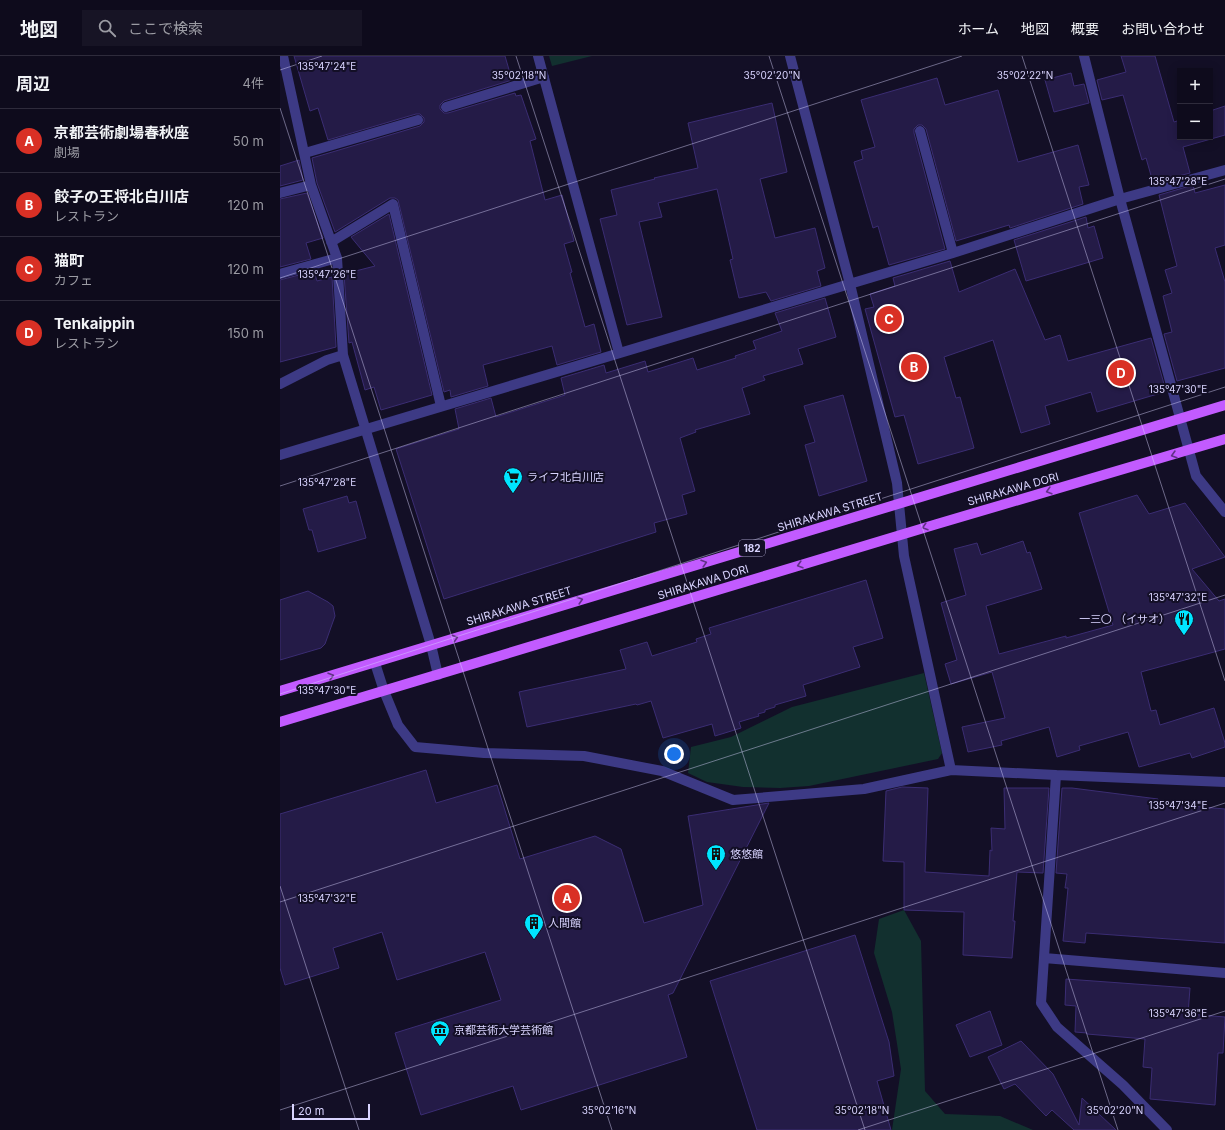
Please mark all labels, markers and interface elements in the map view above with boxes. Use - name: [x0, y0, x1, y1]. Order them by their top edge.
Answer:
- search box: [82, 10, 362, 46]
- icon: search: [96, 17, 118, 39]
- text: 地図: [20, 18, 58, 41]
- text: ここで検索: [128, 19, 203, 38]
- text: ホーム: [957, 20, 999, 37]
- text: 地図: [1021, 20, 1049, 37]
- text: 概要: [1071, 20, 1099, 37]
- text: お問い合わせ: [1121, 20, 1205, 37]
- text: 135°47'24"E: [298, 60, 356, 72]
- map controls: [1177, 68, 1213, 140]
- button: +: [1177, 68, 1213, 104]
- text: 35°02'18"N: [492, 69, 546, 81]
- text: 35°02'20"N: [744, 69, 800, 81]
- text: 35°02'22"N: [997, 69, 1053, 81]
- text: 周辺: [16, 74, 50, 94]
- text: 4件: [243, 75, 264, 91]
- button: −: [1177, 104, 1213, 140]
- text: 京都芸術劇場春秋座: [54, 123, 189, 142]
- text: A: [24, 133, 34, 149]
- text: 50 m: [233, 133, 264, 149]
- text: 劇場: [54, 144, 80, 160]
- text: 135°47'28"E: [1149, 175, 1207, 187]
- text: 餃子の王将北白川店: [54, 187, 189, 206]
- text: B: [25, 197, 33, 213]
- text: 120 m: [228, 197, 264, 213]
- text: レストラン: [54, 208, 119, 224]
- text: 猫町: [54, 251, 84, 270]
- text: C: [24, 261, 34, 277]
- text: 120 m: [228, 261, 264, 277]
- text: 135°47'26"E: [298, 268, 356, 280]
- text: カフェ: [54, 272, 93, 288]
- pin: C: [876, 304, 902, 334]
- text: Tenkaippin: [54, 314, 135, 333]
- text: D: [24, 325, 34, 341]
- text: 150 m: [228, 325, 264, 341]
- text: レストラン: [54, 335, 119, 351]
- pin: B: [901, 352, 927, 382]
- pin: D: [1108, 358, 1134, 388]
- text: 135°47'30"E: [1149, 383, 1207, 395]
- one-way arrow: [1171, 450, 1178, 459]
- supermarket icon: ライフ北白川店: [502, 466, 524, 494]
- street label: SHIRAKAWA DORI: [966, 469, 1060, 509]
- place label: ライフ北白川店: [527, 470, 604, 484]
- text: 135°47'28"E: [298, 476, 356, 488]
- one-way arrow: [1046, 486, 1053, 495]
- street label: SHIRAKAWA STREET: [776, 489, 884, 535]
- one-way arrow: [921, 522, 928, 531]
- road number: 182: [739, 540, 765, 556]
- one-way arrow: [700, 559, 707, 568]
- one-way arrow: [797, 560, 804, 569]
- street label: SHIRAKAWA DORI: [656, 561, 750, 603]
- street label: SHIRAKAWA STREET: [465, 583, 573, 629]
- text: 135°47'32"E: [1149, 591, 1207, 603]
- one-way arrow: [576, 596, 583, 605]
- restaurant icon: 一三〇 （イサオ）: [1173, 608, 1195, 636]
- place label: 一三〇 （イサオ）: [1079, 612, 1170, 626]
- one-way arrow: [451, 634, 458, 643]
- one-way arrow: [327, 672, 334, 681]
- text: 135°47'30"E: [298, 684, 356, 696]
- your location: [664, 744, 684, 764]
- text: 135°47'34"E: [1149, 799, 1207, 811]
- building icon: 悠悠館: [705, 843, 727, 871]
- place label: 悠悠館: [730, 847, 763, 861]
- pin: A: [554, 883, 580, 913]
- text: 135°47'32"E: [298, 892, 356, 904]
- building icon: 人間館: [523, 912, 545, 940]
- place label: 人間館: [548, 916, 581, 930]
- text: 135°47'36"E: [1149, 1007, 1207, 1019]
- museum icon: 京都芸術大学芸術館: [429, 1019, 451, 1047]
- place label: 京都芸術大学芸術館: [454, 1023, 553, 1037]
- scale bar: [292, 1102, 370, 1121]
- text: 20 m: [298, 1104, 324, 1118]
- text: 35°02'16"N: [582, 1104, 636, 1116]
- text: 35°02'18"N: [835, 1104, 889, 1116]
- text: 35°02'20"N: [1087, 1104, 1143, 1116]

